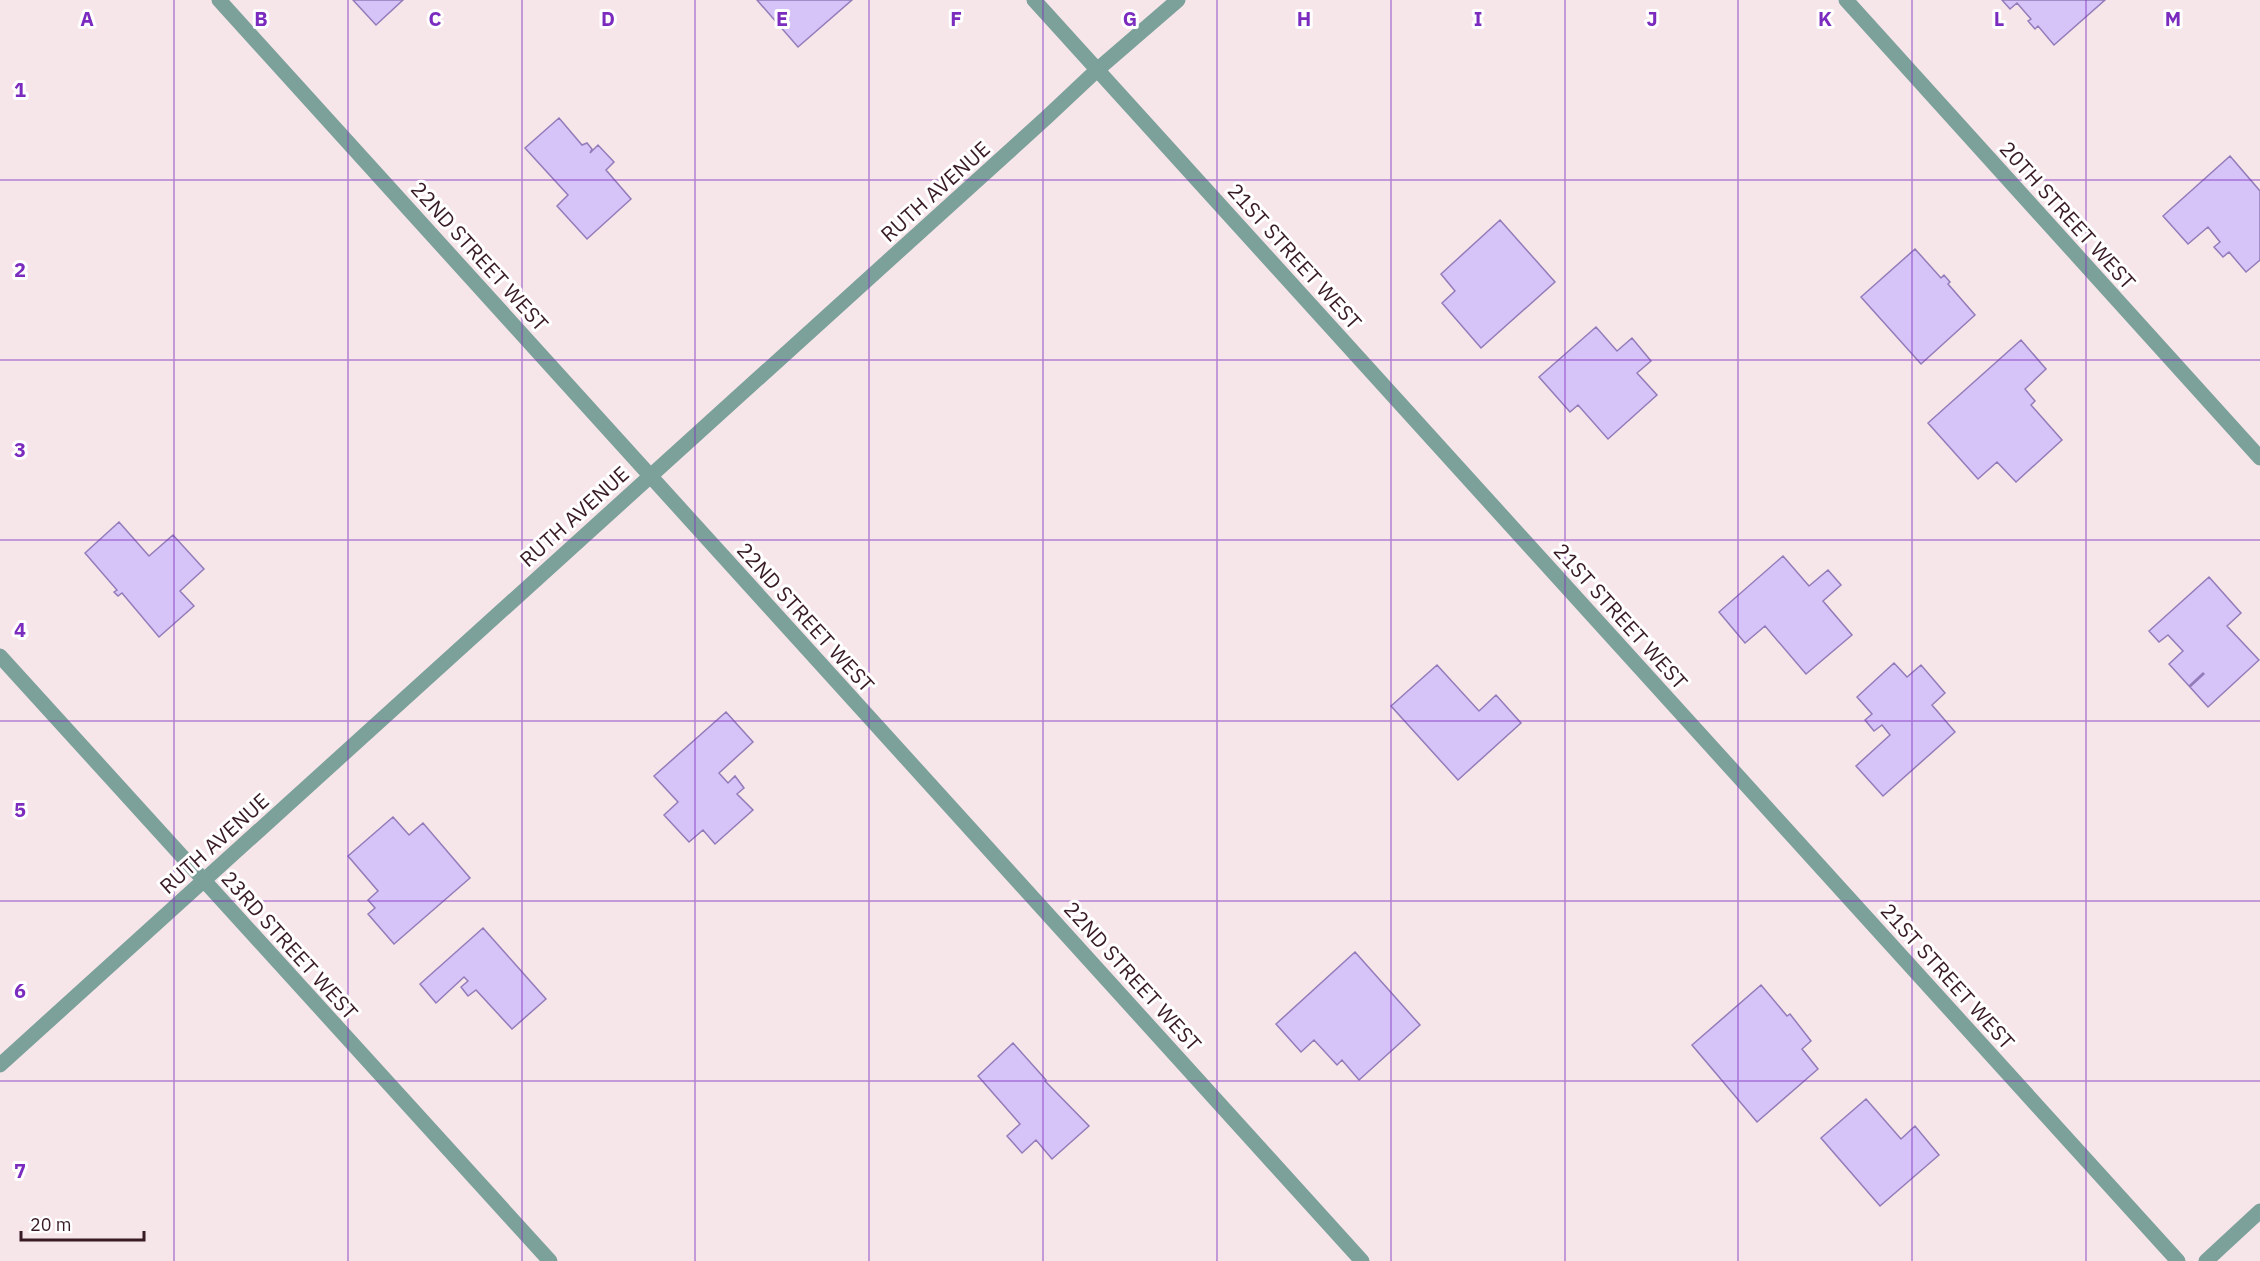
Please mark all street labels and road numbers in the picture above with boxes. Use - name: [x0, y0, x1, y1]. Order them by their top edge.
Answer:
- street label: RUTH AVENUE: [874, 134, 996, 248]
- street label: 20TH STREET WEST: [1994, 135, 2142, 295]
- street label: 22ND STREET WEST: [405, 175, 555, 337]
- street label: 21ST STREET WEST: [1222, 177, 1368, 335]
- street label: RUTH AVENUE: [513, 459, 635, 573]
- street label: 22ND STREET WEST: [731, 536, 881, 698]
- street label: 21ST STREET WEST: [1548, 537, 1694, 695]
- street label: RUTH AVENUE: [153, 786, 275, 900]
- street label: 23RD STREET WEST: [216, 865, 364, 1025]
- street label: 22ND STREET WEST: [1058, 895, 1208, 1057]
- street label: 21ST STREET WEST: [1875, 897, 2021, 1055]

